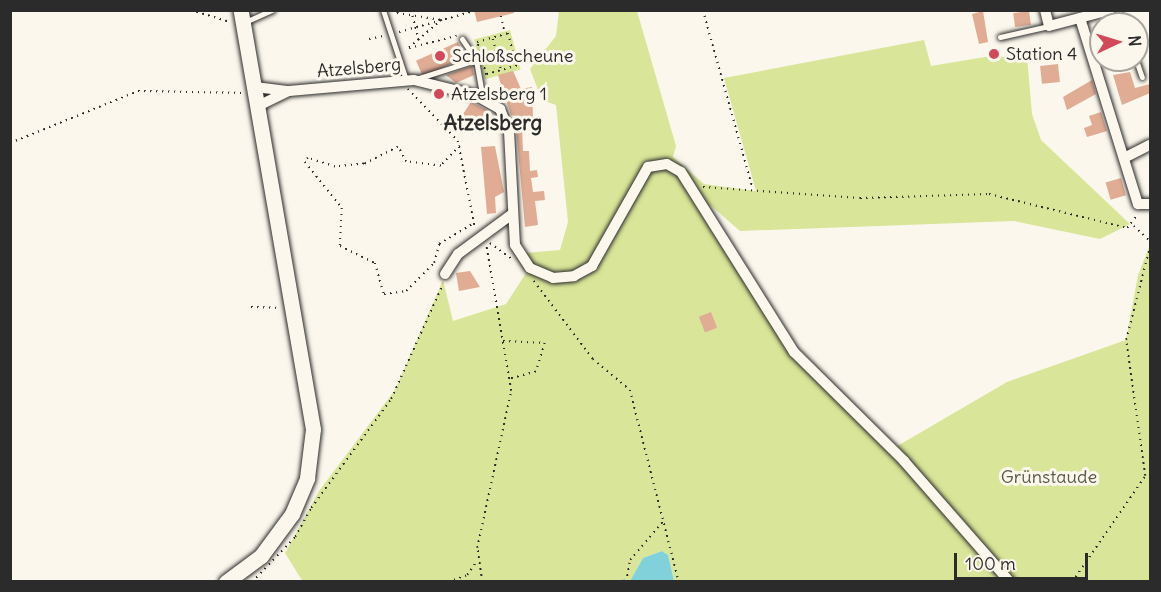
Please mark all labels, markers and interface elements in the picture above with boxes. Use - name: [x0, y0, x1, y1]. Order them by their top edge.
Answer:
- north arrow: [1089, 12, 1149, 72]
- text: N: [1125, 35, 1145, 47]
- place label: Station 4: [1006, 43, 1077, 65]
- place label: Schloßscheune: [452, 45, 573, 67]
- marker: Station 4: [987, 47, 1001, 61]
- marker: Schloßscheune: [433, 49, 447, 63]
- street label: Atzelsberg: [316, 54, 402, 82]
- place label: Atzelsberg 1: [451, 83, 547, 105]
- marker: Atzelsberg 1: [432, 87, 446, 101]
- district label: Atzelsberg: [444, 110, 542, 136]
- park label: Grünstaude: [1001, 466, 1097, 488]
- scale bar: [957, 541, 1090, 579]
- text: 100 m: [965, 552, 1016, 575]

